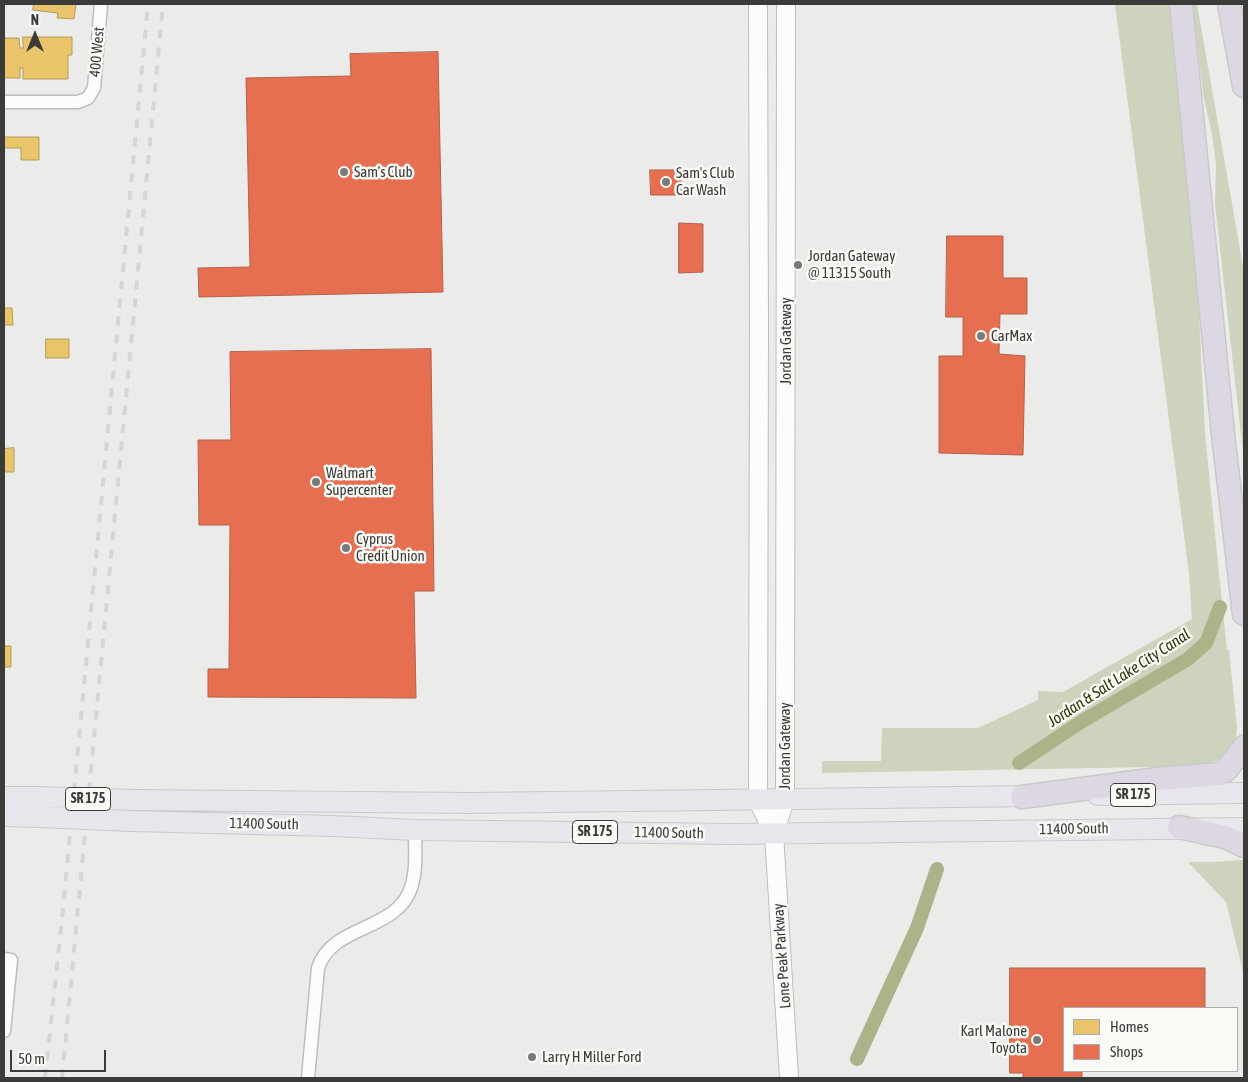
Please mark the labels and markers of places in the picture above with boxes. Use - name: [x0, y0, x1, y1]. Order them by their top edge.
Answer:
- place label: Sam's Club: [354, 163, 413, 181]
- place label: Sam's Club Car Wash: [676, 164, 735, 199]
- marker: Sam's Club: [338, 166, 350, 178]
- marker: Sam's Club Car Wash: [660, 176, 672, 188]
- place label: Jordan Gateway @ 11315 South: [808, 247, 895, 282]
- marker: Jordan Gateway @ 11315 South: [792, 259, 804, 271]
- place label: CarMax: [991, 327, 1032, 345]
- marker: CarMax: [975, 330, 987, 342]
- place label: Walmart Supercenter: [326, 464, 393, 499]
- marker: Walmart Supercenter: [310, 476, 322, 488]
- place label: Cyprus Credit Union: [356, 530, 425, 565]
- marker: Cyprus Credit Union: [340, 542, 352, 554]
- place label: Karl Malone Toyota: [961, 1022, 1027, 1057]
- marker: Karl Malone Toyota: [1031, 1034, 1043, 1046]
- place label: Larry H Miller Ford: [542, 1048, 642, 1066]
- marker: Larry H Miller Ford: [526, 1051, 538, 1063]

